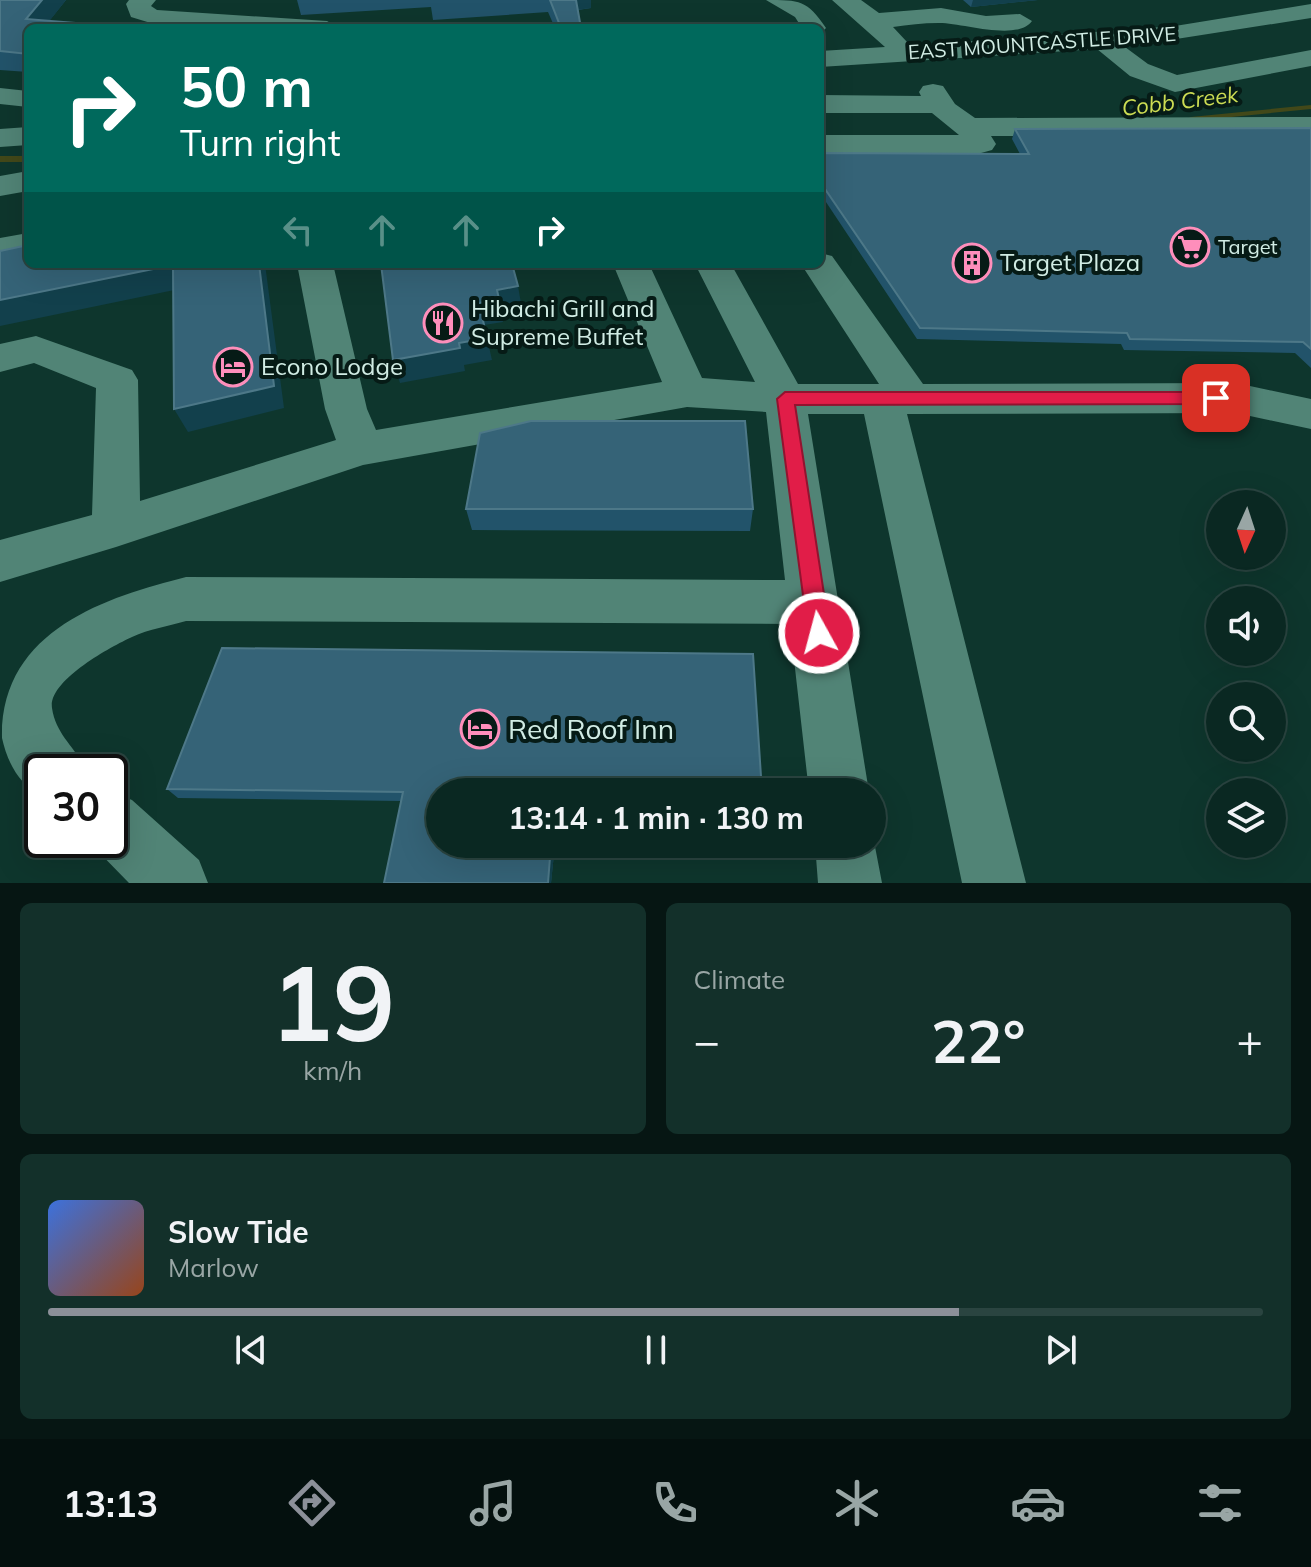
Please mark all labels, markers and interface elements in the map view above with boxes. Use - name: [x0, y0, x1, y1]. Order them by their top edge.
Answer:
- street label: EAST MOUNTCASTLE DRIVE: [907, 21, 1177, 64]
- text: 50 m: [180, 51, 313, 121]
- icon: right: [48, 56, 152, 160]
- water label: Cobb Creek: [1120, 80, 1240, 122]
- text: Turn right: [180, 120, 341, 165]
- icon: left: [276, 208, 320, 252]
- icon: ahead: [360, 208, 404, 252]
- icon: ahead: [444, 208, 488, 252]
- icon: right: [528, 208, 572, 252]
- supermarket icon: Target: [1169, 226, 1211, 268]
- place label: Target: [1218, 234, 1278, 259]
- building icon: Target Plaza: [951, 242, 993, 284]
- place label: Target Plaza: [1000, 247, 1140, 277]
- place label: Hibachi Grill and Supreme Buffet: [471, 293, 654, 351]
- restaurant icon: Hibachi Grill and Supreme Buffet: [422, 302, 464, 344]
- hotel icon: Econo Lodge: [212, 346, 254, 388]
- place label: Econo Lodge: [261, 351, 403, 381]
- pin: [1182, 364, 1250, 432]
- icon: arrive: [1194, 376, 1238, 420]
- north arrow: [1206, 490, 1286, 570]
- map controls: [1206, 490, 1286, 858]
- button: sound: [1206, 586, 1286, 666]
- position arrow: [777, 591, 861, 675]
- button: search: [1206, 682, 1286, 762]
- hotel icon: Red Roof Inn: [459, 708, 501, 750]
- place label: Red Roof Inn: [508, 711, 674, 746]
- speed limit sign: 30: [24, 754, 128, 858]
- button: layers: [1206, 778, 1286, 858]
- text: 13:14 · 1 min · 130 m: [508, 799, 804, 837]
- text: 19: [270, 936, 395, 1067]
- text: Climate: [694, 963, 785, 996]
- text: 22°: [931, 1003, 1026, 1078]
- text: −: [694, 1013, 720, 1068]
- text: +: [1237, 1013, 1263, 1068]
- text: km/h: [303, 1054, 362, 1087]
- text: Slow Tide: [168, 1213, 309, 1251]
- text: Marlow: [168, 1251, 259, 1284]
- icon: previous: [229, 1328, 273, 1372]
- icon: pause: [634, 1328, 678, 1372]
- icon: next: [1039, 1328, 1083, 1372]
- icon: directions: [284, 1475, 340, 1531]
- icon: music: [465, 1475, 521, 1531]
- icon: phone: [647, 1475, 703, 1531]
- icon: climate: [829, 1475, 885, 1531]
- icon: car: [1010, 1475, 1066, 1531]
- icon: filters: [1192, 1475, 1248, 1531]
- text: 13:13: [63, 1481, 158, 1526]

